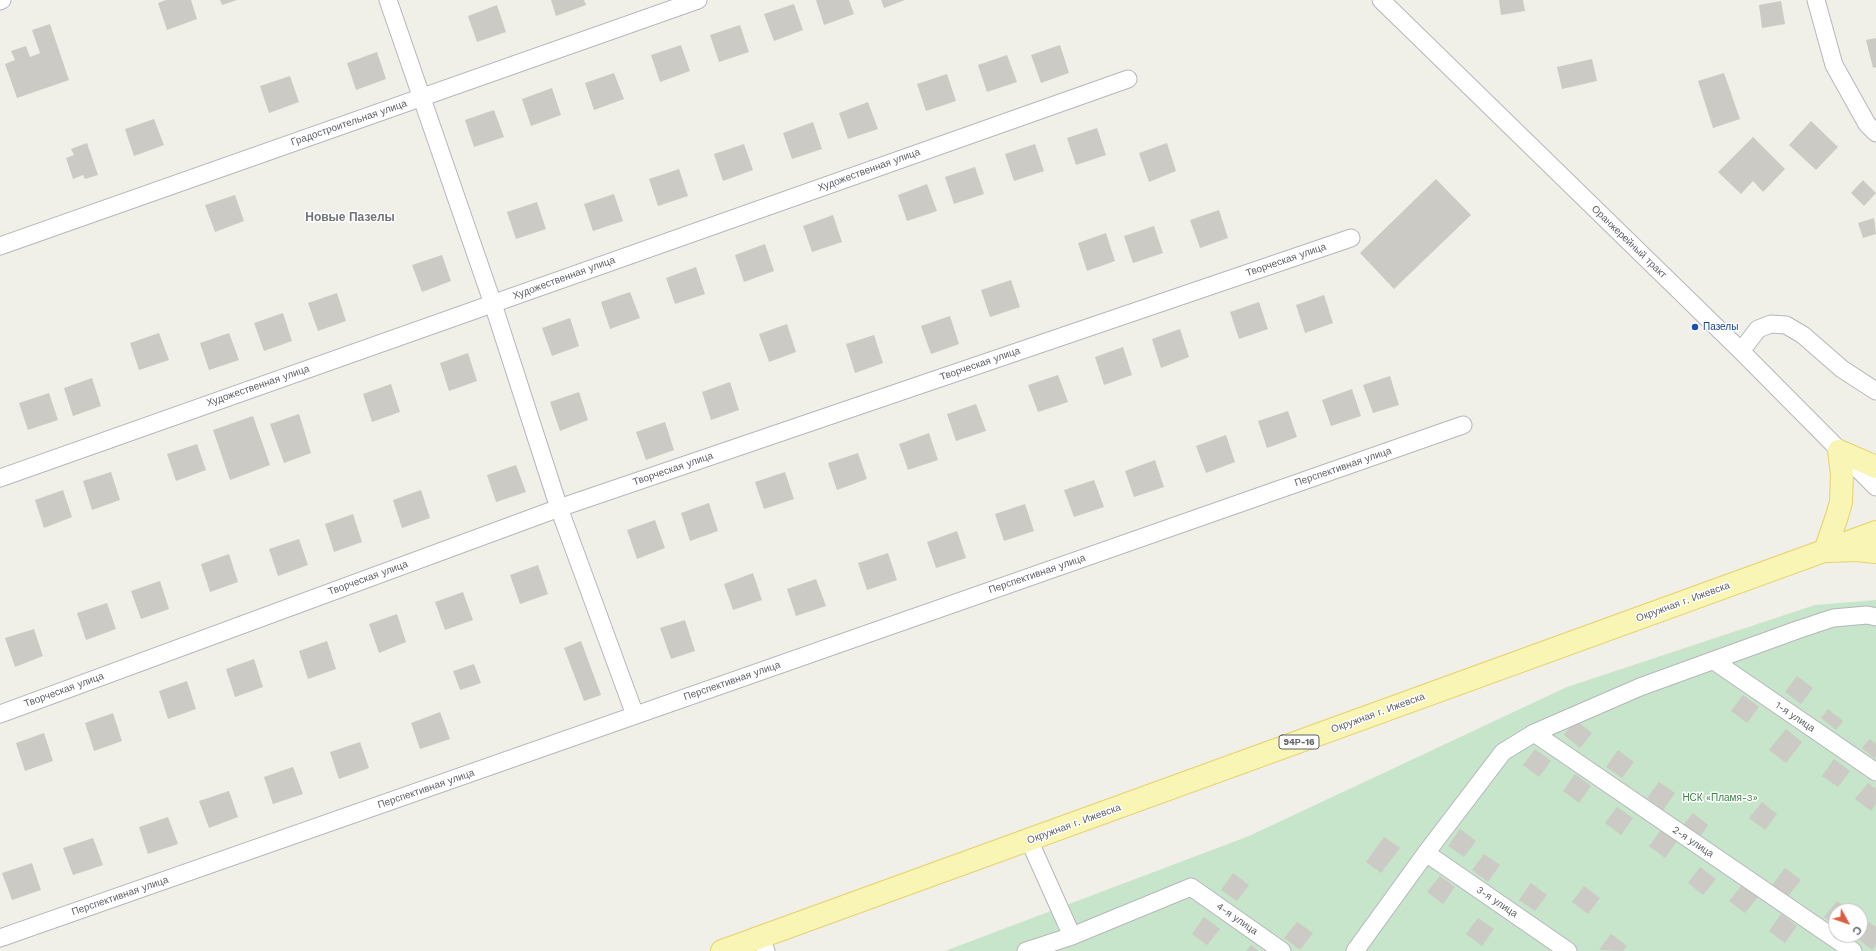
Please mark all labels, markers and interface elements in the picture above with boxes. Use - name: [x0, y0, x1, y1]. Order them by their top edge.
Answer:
- street label: Градостроительная улица: [289, 97, 409, 149]
- street label: Художественная улица: [816, 146, 922, 194]
- street label: Оранжерейный тракт: [1589, 203, 1669, 281]
- district label: Новые Пазелы: [305, 210, 395, 224]
- street label: Творческая улица: [1244, 241, 1328, 279]
- street label: Художественная улица: [511, 254, 617, 302]
- place label: Пазелы: [1703, 321, 1738, 333]
- marker: Пазелы: [1690, 322, 1700, 332]
- street label: Творческая улица: [938, 345, 1022, 383]
- street label: Художественная улица: [205, 363, 311, 409]
- street label: Перспективная улица: [1293, 445, 1393, 489]
- street label: Творческая улица: [631, 450, 715, 488]
- street label: Перспективная улица: [987, 552, 1087, 596]
- street label: Творческая улица: [326, 558, 410, 598]
- street label: Окружная г. Ижевска: [1635, 579, 1731, 625]
- street label: Перспективная улица: [682, 659, 782, 703]
- street label: Творческая улица: [22, 670, 106, 710]
- street label: Окружная г. Ижевска: [1330, 690, 1426, 736]
- street label: 1-я улица: [1773, 699, 1817, 735]
- road number: 94Р-16: [1279, 735, 1319, 749]
- street label: Перспективная улица: [376, 767, 476, 811]
- park label: НСК «Пламя-3»: [1682, 792, 1758, 804]
- street label: Окружная г. Ижевска: [1026, 801, 1122, 847]
- street label: 2-я улица: [1670, 824, 1716, 860]
- street label: Перспективная улица: [70, 874, 170, 918]
- street label: 3-я улица: [1474, 884, 1520, 920]
- street label: 4-я улица: [1214, 900, 1260, 938]
- north arrow: [1828, 903, 1868, 943]
- text: С: [1849, 923, 1864, 938]

